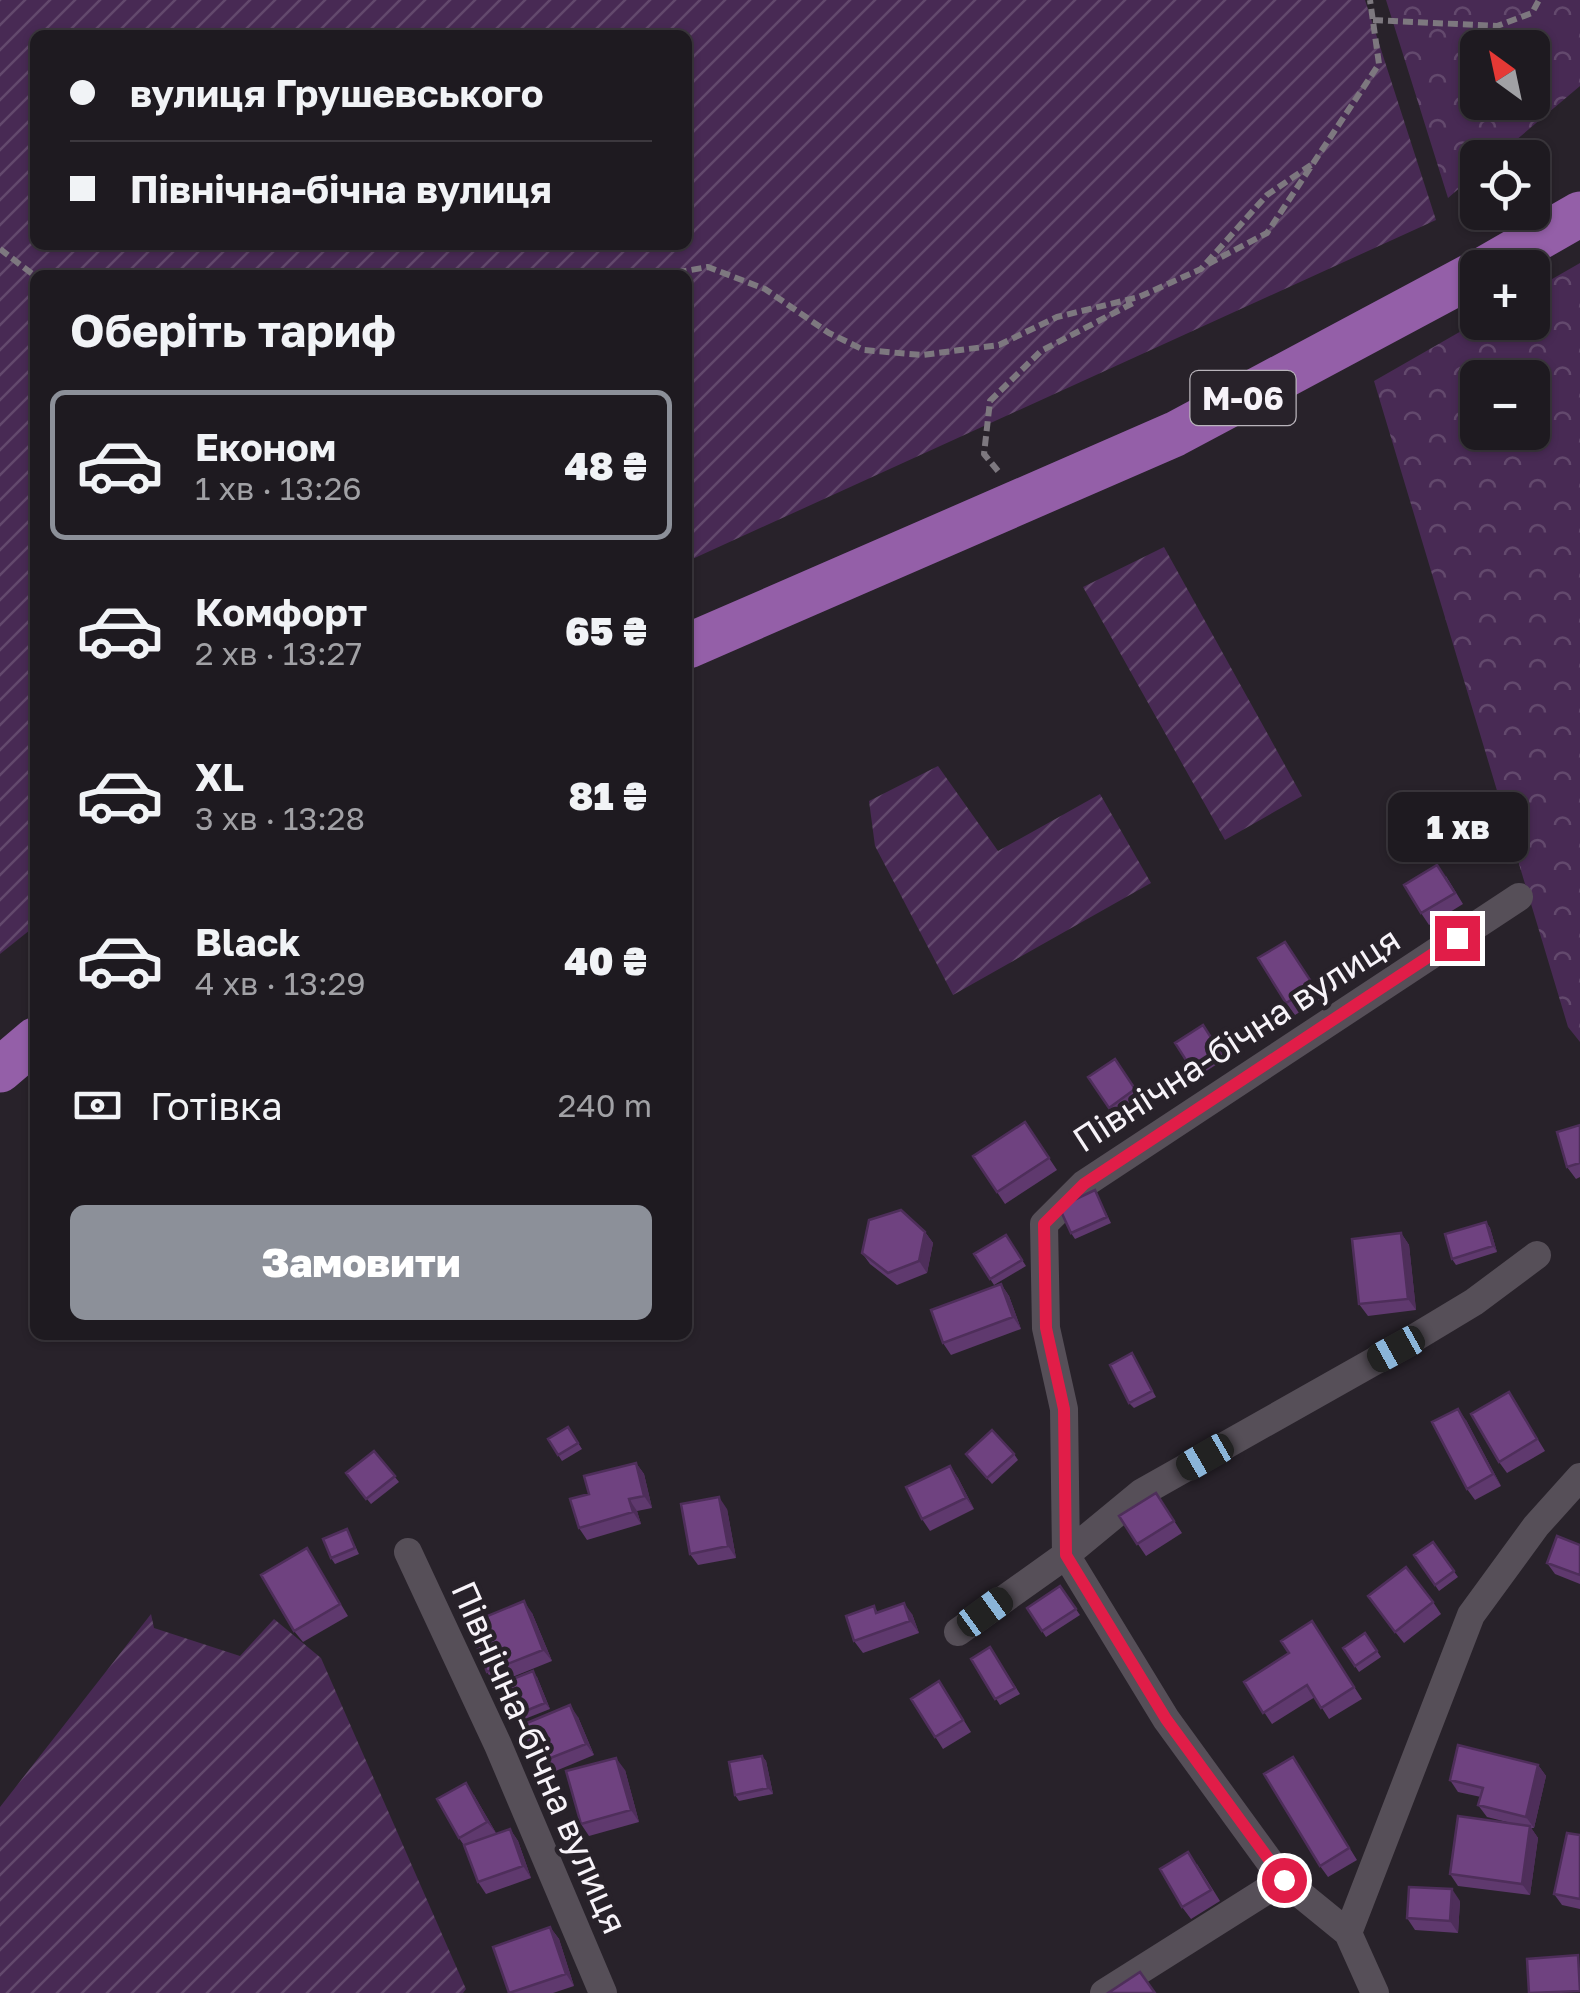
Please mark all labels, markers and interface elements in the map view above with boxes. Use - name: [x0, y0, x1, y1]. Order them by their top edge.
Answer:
- north arrow: [1460, 30, 1550, 120]
- map controls: [1460, 30, 1550, 450]
- text: вулиця Грушевського: [130, 70, 544, 115]
- button: locate: [1460, 140, 1550, 230]
- text: Північна-бічна вулиця: [130, 166, 552, 211]
- button: +: [1460, 250, 1550, 340]
- text: Оберіть тариф: [70, 303, 396, 357]
- button: −: [1460, 360, 1550, 450]
- road number: М-06: [1190, 371, 1296, 425]
- icon: car: [75, 420, 165, 510]
- text: Економ: [195, 424, 336, 469]
- text: 48 ₴: [565, 443, 647, 488]
- text: 1 хв · 13:26: [195, 469, 362, 507]
- icon: car: [75, 585, 165, 675]
- text: Комфорт: [195, 589, 367, 634]
- text: 65 ₴: [565, 608, 647, 653]
- text: 2 хв · 13:27: [195, 634, 362, 672]
- icon: car: [75, 750, 165, 840]
- text: XL: [195, 754, 244, 799]
- text: 81 ₴: [569, 773, 647, 818]
- callout: 1 хв: [1387, 793, 1527, 863]
- text: 3 хв · 13:28: [195, 799, 365, 837]
- text: 1 хв: [1427, 808, 1489, 846]
- icon: car: [75, 915, 165, 1005]
- route end: [1435, 916, 1480, 961]
- street label: Північна-бічна вулиця: [1065, 918, 1407, 1160]
- text: Black: [195, 919, 300, 964]
- text: 40 ₴: [564, 938, 647, 983]
- text: 4 хв · 13:29: [195, 964, 366, 1002]
- icon: cash: [70, 1078, 125, 1133]
- text: Готівка: [150, 1083, 283, 1128]
- text: 240 m: [558, 1086, 652, 1124]
- button: Замовити: [70, 1205, 652, 1320]
- car: [1362, 1321, 1430, 1377]
- car: [1172, 1429, 1238, 1485]
- street label: Північна-бічна вулиця: [443, 1574, 637, 1940]
- car: [952, 1582, 1018, 1642]
- route start: [1262, 1858, 1307, 1903]

